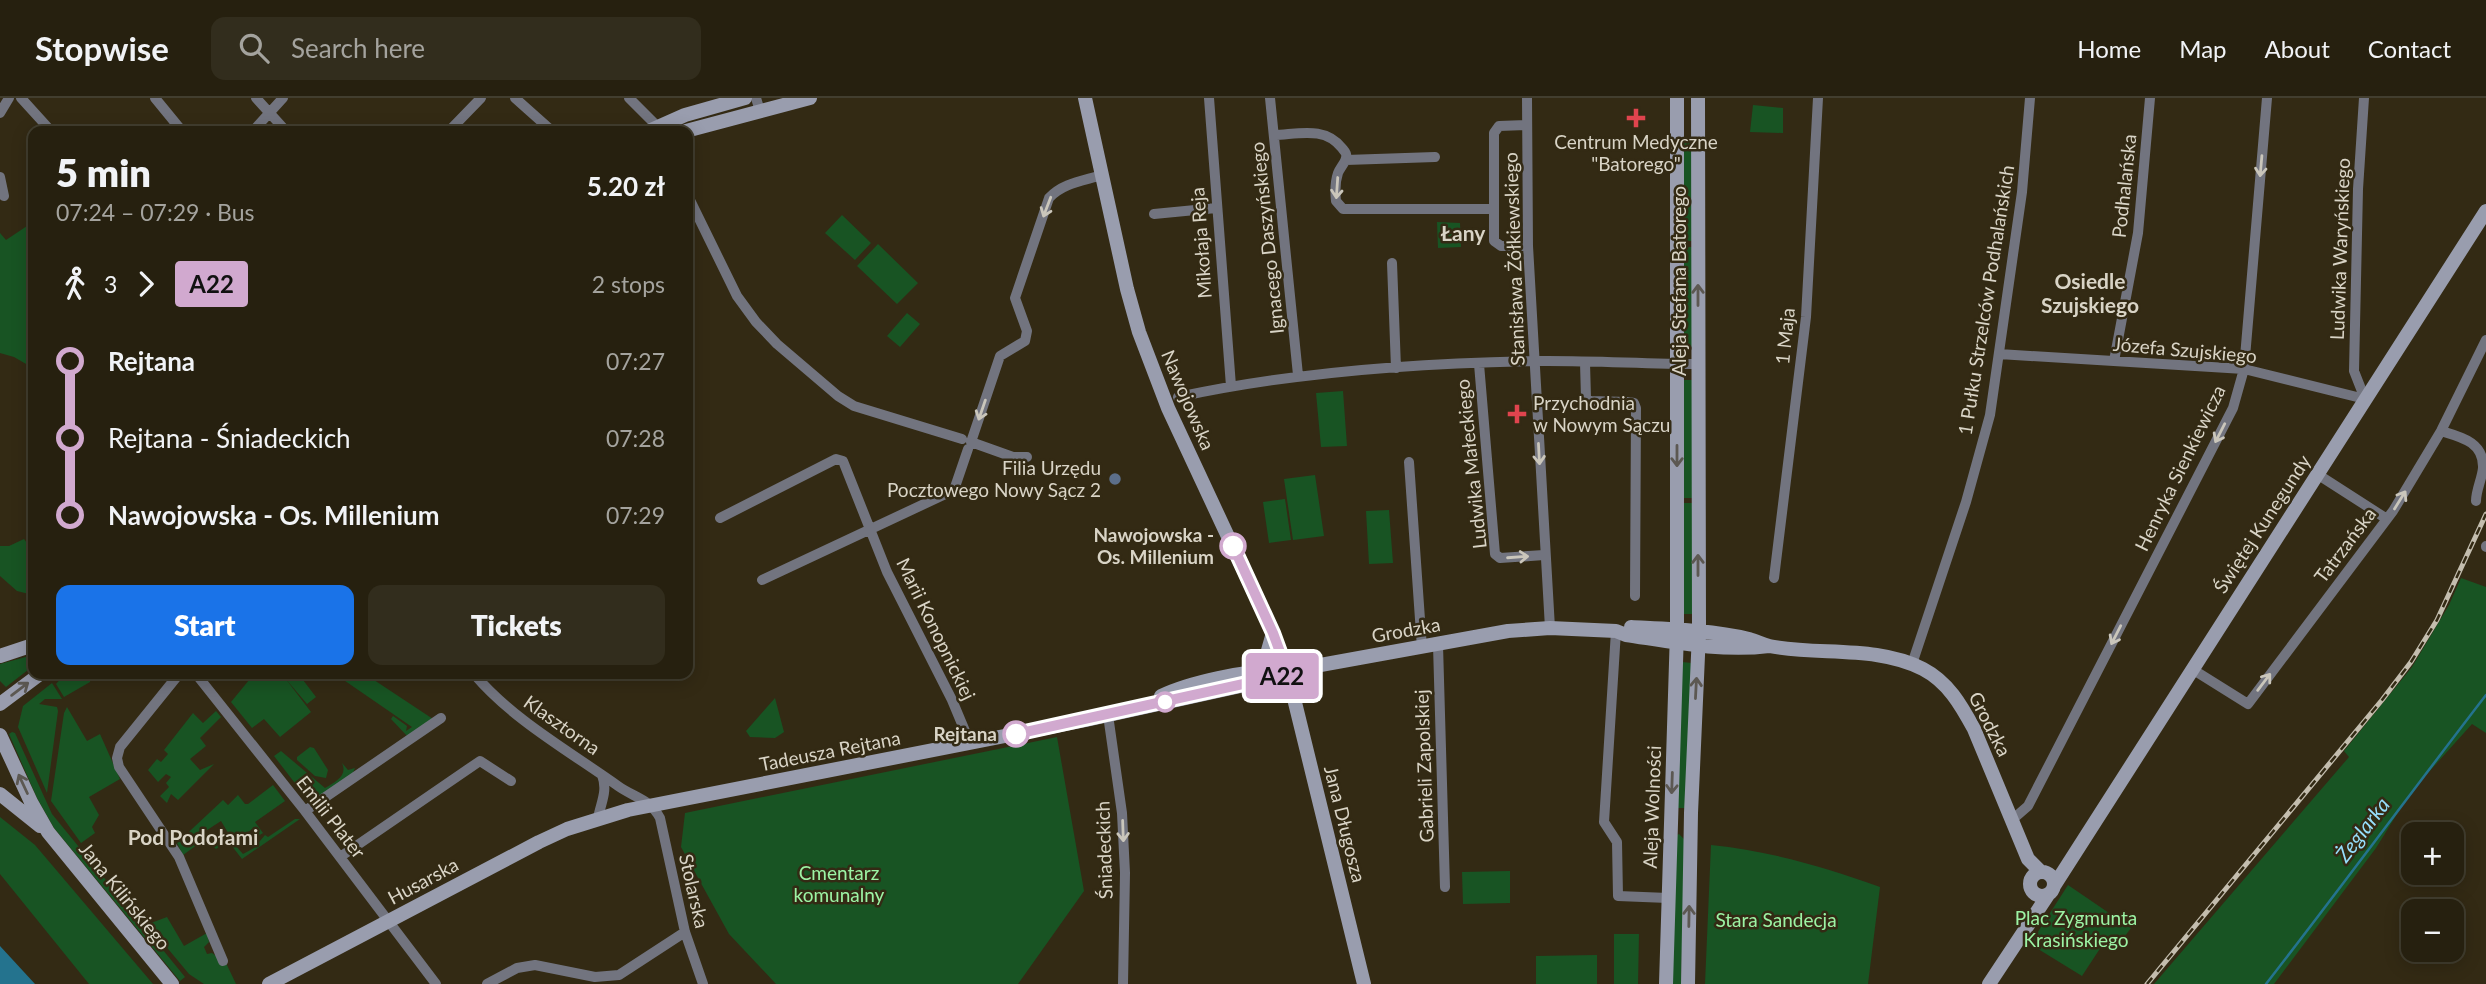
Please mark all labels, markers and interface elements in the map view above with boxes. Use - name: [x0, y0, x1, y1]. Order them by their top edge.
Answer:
- search box: [211, 17, 701, 80]
- text: Stopwise: [35, 28, 169, 68]
- icon: search: [235, 29, 273, 67]
- text: Search here: [291, 32, 425, 64]
- text: Home: [2077, 34, 2141, 63]
- text: Map: [2179, 34, 2227, 63]
- text: About: [2265, 34, 2330, 63]
- text: Contact: [2368, 34, 2451, 63]
- marker: Centrum Medyczne "Batorego": [1626, 108, 1646, 128]
- place label: Centrum Medyczne "Batorego": [1554, 130, 1718, 175]
- street label: Podhalańska: [2107, 133, 2140, 239]
- street label: Ignacego Daszyńskiego: [1245, 141, 1288, 335]
- text: 5 min: [56, 149, 151, 195]
- street label: Stanisława Żółkiewskiego: [1498, 152, 1529, 366]
- one-way arrow: [2254, 154, 2267, 177]
- street label: Ludwika Waryńskiego: [2325, 158, 2354, 340]
- street label: 1 Pułku Strzelców Podhalańskich: [1953, 163, 2018, 437]
- text: 5.20 zł: [587, 170, 665, 202]
- one-way arrow: [1330, 176, 1343, 199]
- street label: Aleja Stefana Batorego: [1667, 186, 1690, 376]
- street label: Mikołaja Reja: [1185, 187, 1216, 299]
- one-way arrow: [1039, 196, 1052, 217]
- text: 07:24 – 07:29 · Bus: [56, 198, 255, 226]
- district label: Łany: [1441, 220, 1486, 245]
- icon: walk: [56, 265, 94, 303]
- icon: forward: [127, 265, 165, 303]
- district label: Osiedle Szujskiego: [2041, 268, 2139, 317]
- text: A22: [189, 269, 234, 298]
- text: 3: [104, 270, 117, 298]
- text: 2 stops: [592, 270, 665, 298]
- one-way arrow: [1691, 284, 1705, 307]
- street label: 1 Maja: [1770, 307, 1799, 365]
- street label: Józefa Szujskiego: [2112, 332, 2258, 367]
- text: Rejtana: [108, 345, 195, 377]
- street label: Nawojowska: [1157, 346, 1220, 453]
- text: 07:27: [606, 347, 665, 375]
- street label: Ludwika Małeckiego: [1450, 378, 1491, 550]
- street label: Henryka Sienkiewicza: [2129, 381, 2230, 554]
- place label: Przychodnia w Nowym Sączu: [1533, 391, 1670, 436]
- one-way arrow: [975, 398, 987, 420]
- marker: Przychodnia w Nowym Sączu: [1507, 404, 1527, 424]
- text: Rejtana - Śniadeckich: [108, 422, 351, 454]
- one-way arrow: [2213, 422, 2227, 443]
- text: 07:28: [606, 424, 665, 452]
- one-way arrow: [1532, 442, 1545, 465]
- one-way arrow: [1670, 445, 1684, 468]
- street label: Świętej Kunegundy: [2208, 450, 2315, 597]
- place label: Filia Urzędu Pocztowego Nowy Sącz 2: [887, 456, 1101, 501]
- marker: Filia Urzędu Pocztowego Nowy Sącz 2: [1107, 471, 1123, 487]
- one-way arrow: [2393, 490, 2407, 510]
- text: Nawojowska - Os. Millenium: [108, 499, 439, 531]
- text: 07:29: [606, 501, 665, 529]
- street label: Tatrzańska: [2309, 503, 2380, 587]
- place label: Nawojowska - Os. Millenium: [1093, 523, 1214, 568]
- marker: Nawojowska - Os. Millenium: [1220, 533, 1246, 559]
- one-way arrow: [1506, 550, 1528, 563]
- one-way arrow: [1691, 553, 1705, 576]
- street label: Marii Konopnickiej: [892, 554, 981, 704]
- button: Start: [56, 585, 354, 665]
- button: Tickets: [368, 585, 665, 665]
- street label: Grodzka: [1370, 612, 1442, 647]
- one-way arrow: [2108, 624, 2122, 645]
- line badge: A22: [1242, 653, 1322, 699]
- text: A22: [1260, 661, 1304, 690]
- one-way arrow: [2257, 674, 2272, 692]
- one-way arrow: [1690, 677, 1703, 700]
- one-way arrow: [10, 681, 29, 696]
- street label: Grodzka: [1964, 688, 2016, 760]
- street label: Gabrieli Zapolskiej: [1409, 689, 1438, 843]
- street label: Klasztorna: [520, 690, 605, 759]
- unlabelled marker: [1155, 692, 1175, 712]
- marker: Rejtana: [1003, 721, 1029, 747]
- place label: Rejtana: [933, 722, 997, 745]
- street label: Tadeusza Rejtana: [757, 726, 902, 775]
- street label: Aleja Wolności: [1638, 745, 1665, 869]
- street label: Jana Długosza: [1320, 763, 1371, 885]
- street label: Emilii Plater: [292, 771, 371, 863]
- one-way arrow: [1666, 771, 1679, 794]
- one-way arrow: [16, 774, 29, 796]
- water label: Żeglarka: [2329, 792, 2394, 867]
- street label: Śniadeckich: [1090, 800, 1117, 900]
- one-way arrow: [1116, 819, 1129, 842]
- map controls: [2401, 822, 2464, 962]
- button: +: [2401, 822, 2464, 885]
- district label: Pod Podołami: [128, 824, 258, 849]
- street label: Jana Kilińskiego: [75, 837, 176, 954]
- street label: Husarska: [383, 852, 462, 909]
- street label: Stolarska: [675, 852, 714, 930]
- park label: Cmentarz komunalny: [794, 861, 885, 906]
- button: −: [2401, 899, 2464, 962]
- one-way arrow: [1682, 905, 1696, 928]
- park label: Plac Zygmunta Krasińskiego: [2015, 906, 2137, 951]
- park label: Stara Sandecja: [1715, 908, 1837, 931]

